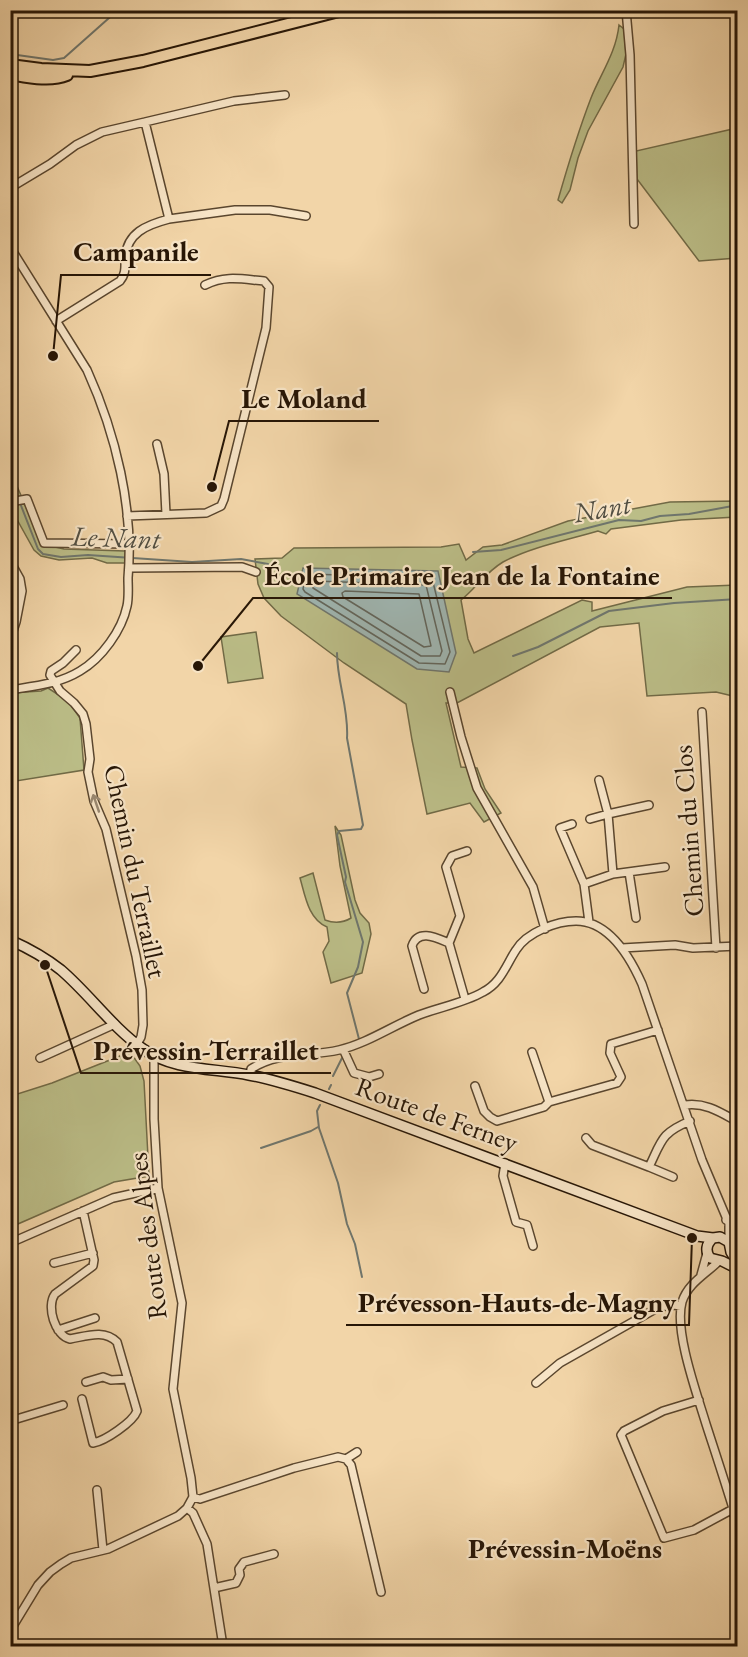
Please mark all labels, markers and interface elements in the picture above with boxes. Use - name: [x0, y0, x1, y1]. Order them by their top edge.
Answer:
- callout: Campanile: [61, 229, 211, 275]
- text: Campanile: [73, 233, 199, 269]
- callout: Le Moland: [229, 375, 379, 421]
- text: Le Moland: [241, 380, 367, 416]
- water label: Nant: [569, 485, 635, 531]
- water label: Le Nant: [70, 517, 163, 557]
- callout: École Primaire Jean de la Fontaine: [253, 552, 672, 598]
- text: École Primaire Jean de la Fontaine: [264, 557, 660, 593]
- street label: Chemin du Clos: [665, 744, 711, 918]
- street label: Chemin du Terraillet: [96, 761, 176, 981]
- one-way arrow: [90, 795, 101, 813]
- callout: Prévessin-Terraillet: [81, 1027, 331, 1073]
- text: Prévessin-Terraillet: [93, 1032, 319, 1068]
- street label: Route de Ferney: [351, 1068, 523, 1160]
- street label: Route des Alpes: [119, 1150, 175, 1322]
- callout: Prévesson-Hauts-de-Magny: [346, 1279, 689, 1325]
- text: Prévesson-Hauts-de-Magny: [358, 1284, 677, 1320]
- district label: Prévessin-Moëns: [468, 1530, 662, 1566]

